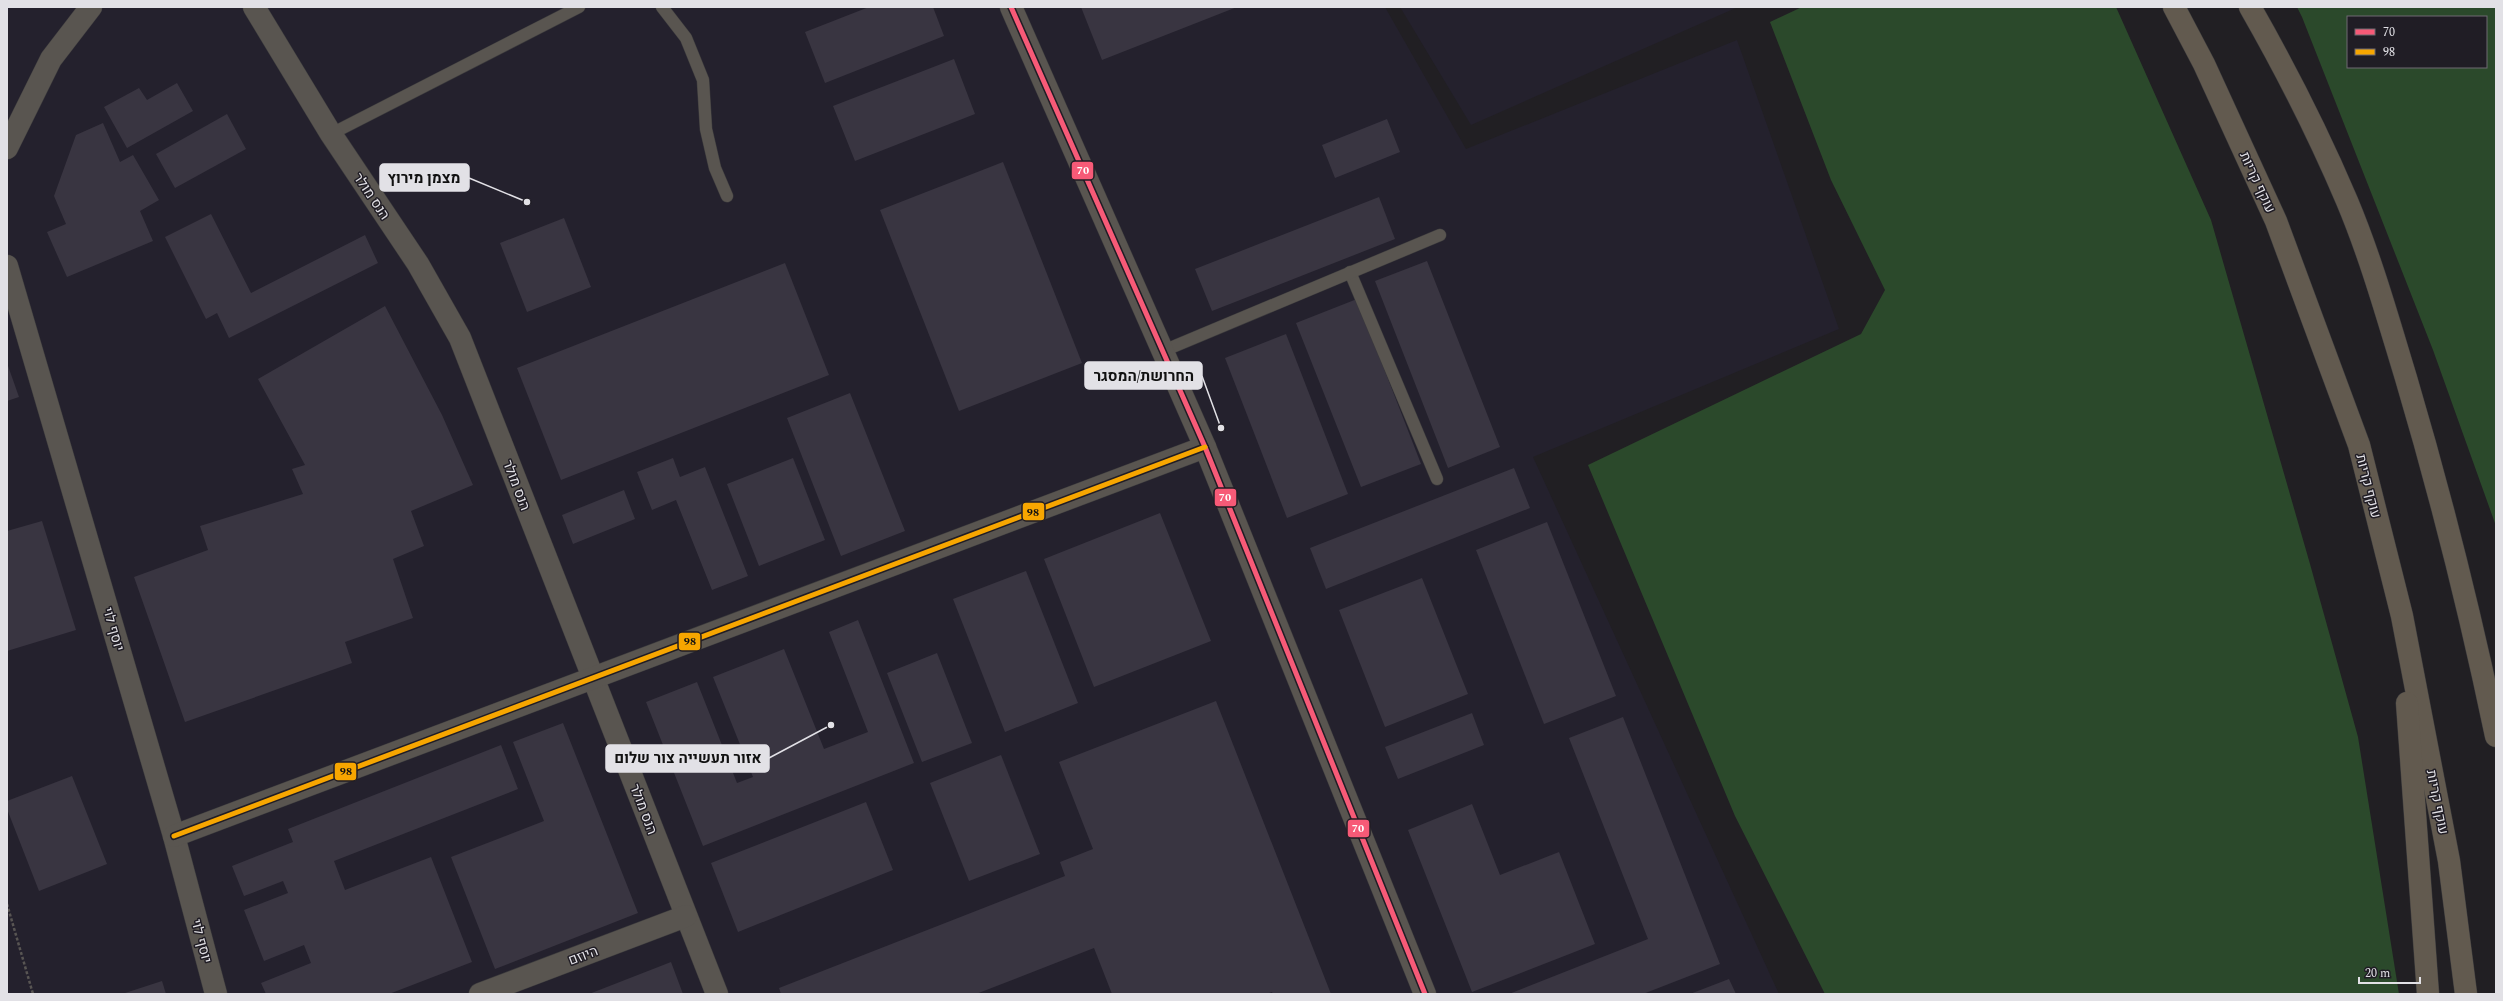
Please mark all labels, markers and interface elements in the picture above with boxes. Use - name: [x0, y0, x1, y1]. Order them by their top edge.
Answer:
- legend: [2347, 16, 2487, 68]
- text: 70: [2383, 23, 2395, 42]
- text: 98: [2383, 43, 2395, 62]
- street label: עוקף קריות: [2234, 148, 2281, 216]
- line badge: 70: [1071, 161, 1094, 180]
- text: 70: [1077, 162, 1089, 179]
- callout: מצמן מירוץ: [380, 164, 469, 191]
- text: מצמן מירוץ: [387, 167, 461, 190]
- street label: הנס מולר: [348, 169, 395, 224]
- callout: החרושת/המסגר: [1085, 362, 1202, 389]
- text: החרושת/המסגר: [1094, 365, 1194, 388]
- street label: עוקף קריות: [2350, 452, 2387, 520]
- street label: הנס מולר: [497, 457, 536, 514]
- line badge: 70: [1214, 488, 1237, 507]
- text: 70: [1219, 489, 1231, 506]
- line badge: 98: [1022, 502, 1045, 521]
- text: 98: [1027, 504, 1039, 521]
- street label: יוסף לוי: [97, 605, 130, 653]
- line badge: 98: [678, 632, 701, 651]
- text: 98: [684, 633, 696, 650]
- callout: אזור תעשייה צור שלום: [606, 745, 769, 772]
- text: אזור תעשייה צור שלום: [614, 747, 762, 770]
- line badge: 98: [334, 762, 357, 781]
- text: 98: [340, 763, 352, 780]
- street label: עוקף קריות: [2421, 768, 2454, 836]
- street label: הנס מולר: [624, 781, 663, 838]
- line badge: 70: [1347, 819, 1370, 838]
- text: 70: [1352, 820, 1364, 837]
- street label: יוסף לוי: [186, 917, 217, 965]
- street label: היוזם: [565, 940, 601, 971]
- scale bar: [2359, 959, 2420, 985]
- text: 20 m: [2365, 964, 2390, 983]

